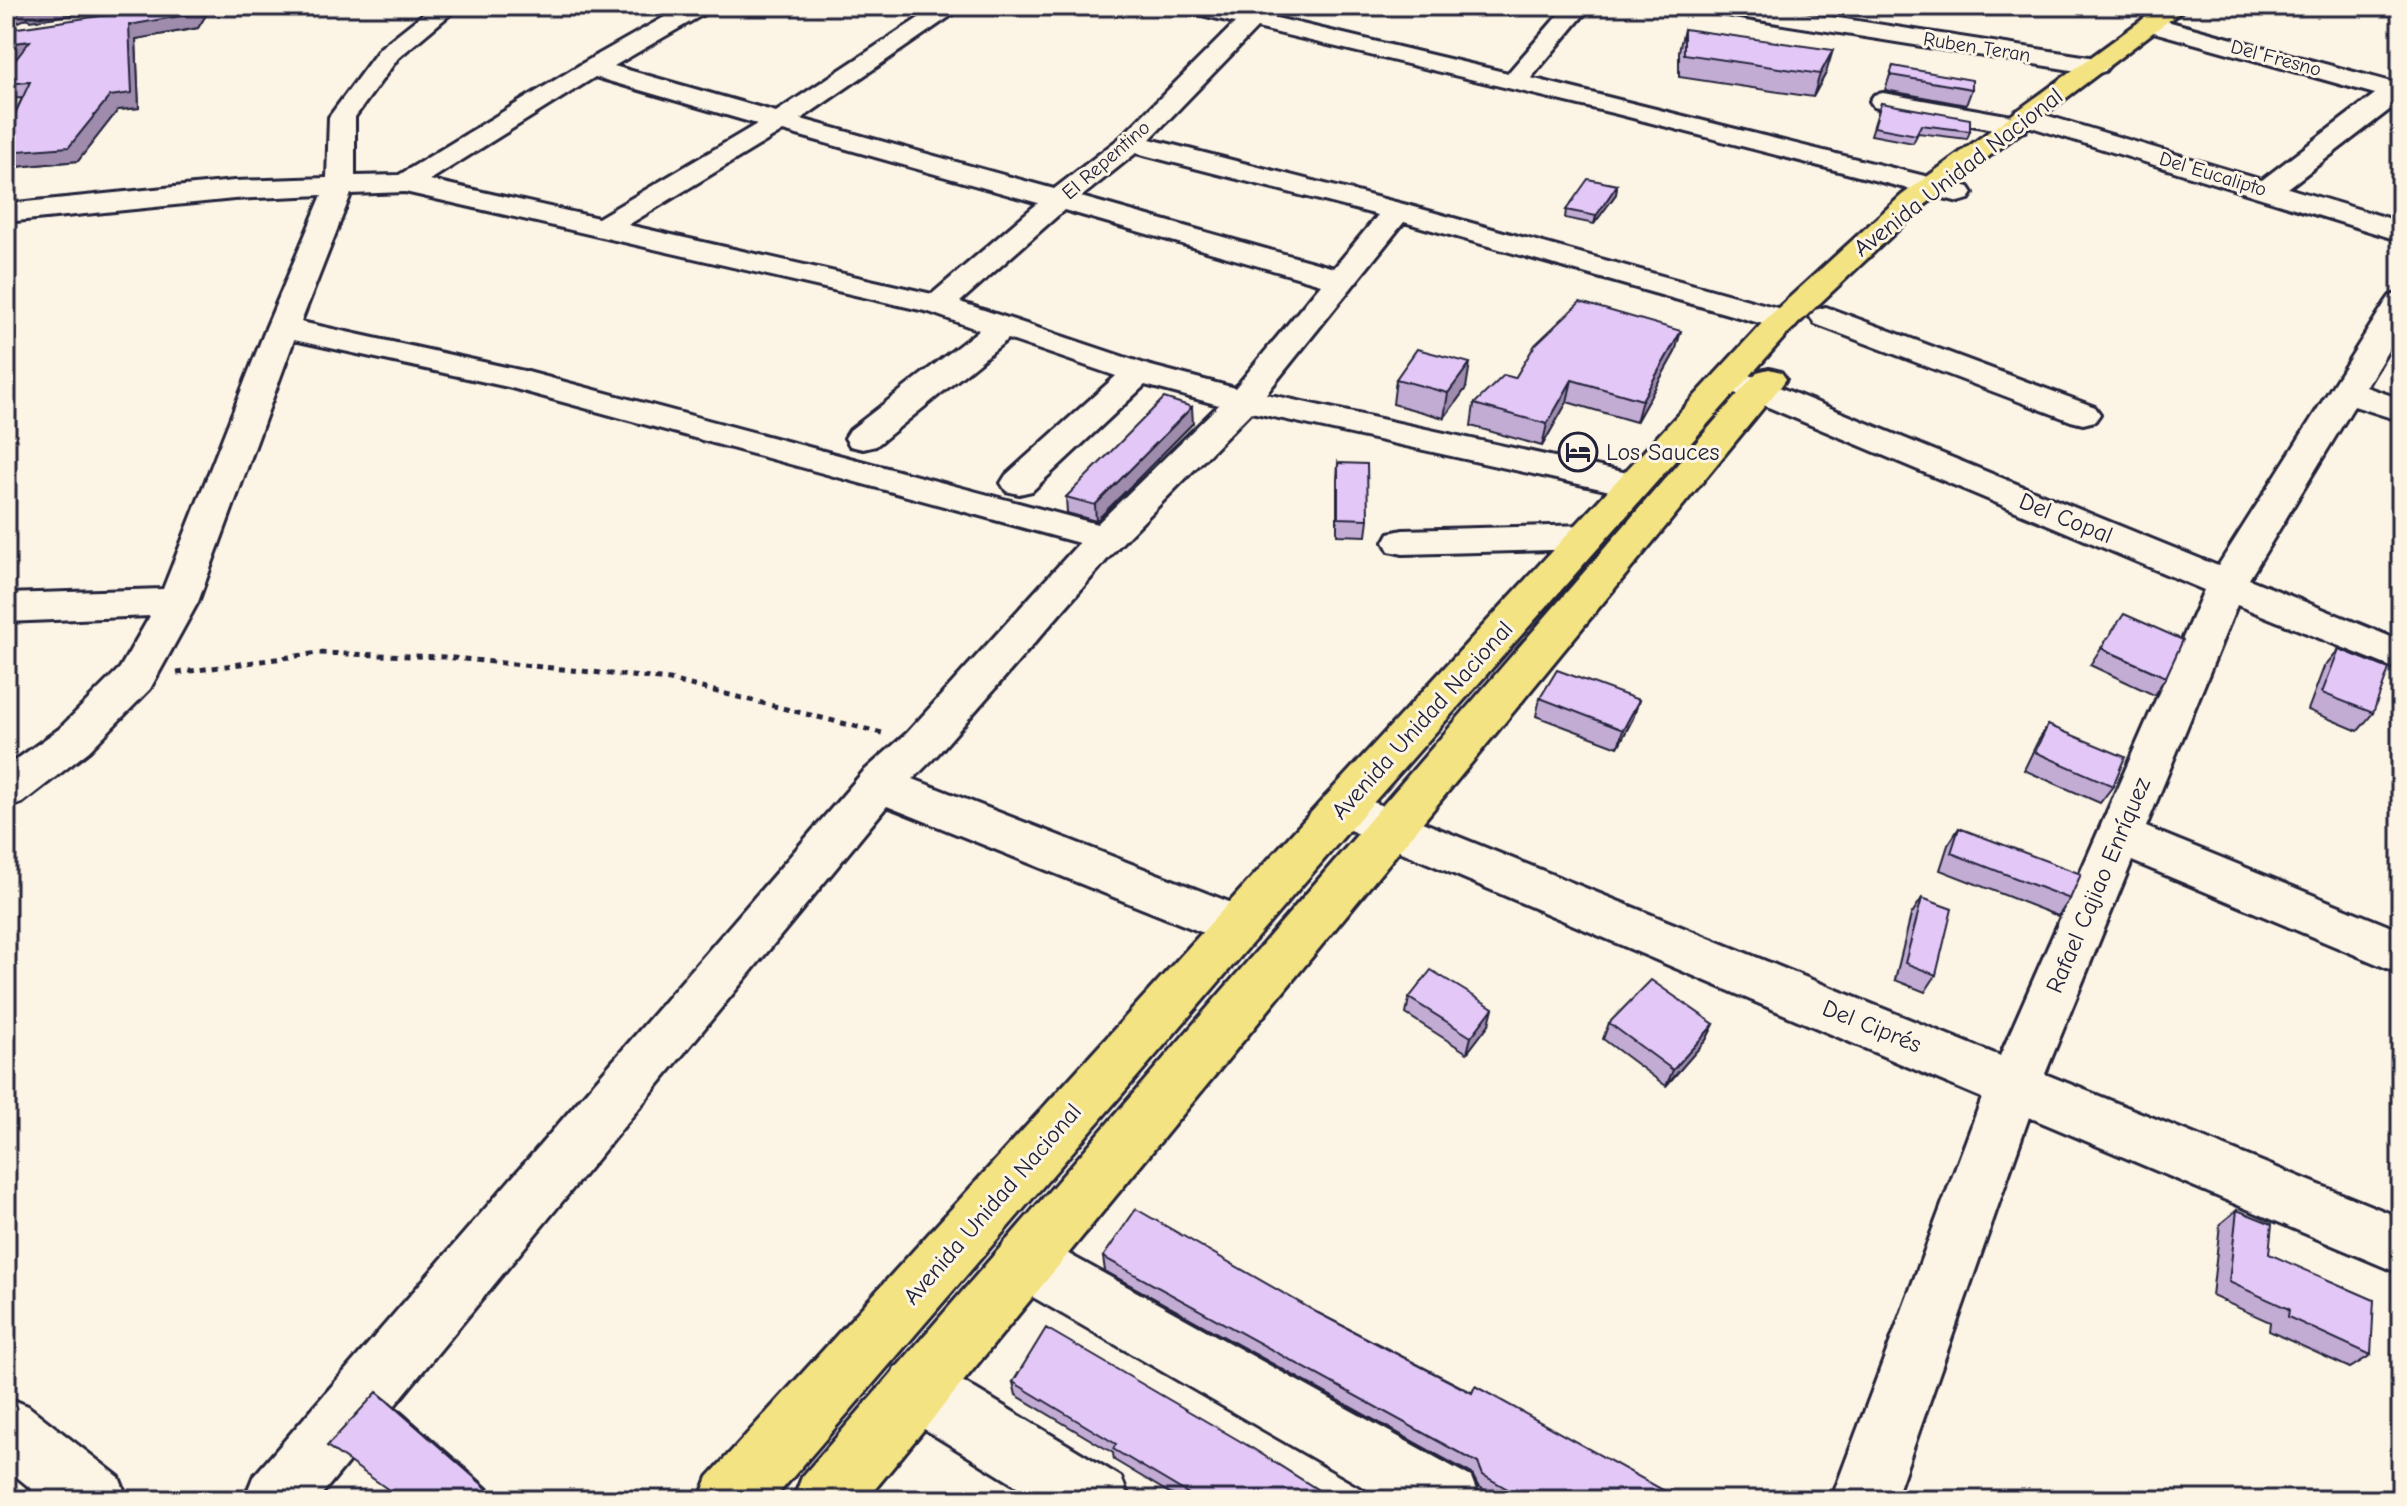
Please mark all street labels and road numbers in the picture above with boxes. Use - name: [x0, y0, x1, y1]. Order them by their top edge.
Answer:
- street label: Ruben Teran: [1922, 27, 2032, 67]
- street label: Del Fresno: [2228, 35, 2324, 81]
- street label: Avenida Unidad Nacional: [1848, 82, 2068, 262]
- street label: El Repentino: [1058, 116, 1154, 204]
- street label: Del Eucalipto: [2157, 147, 2269, 201]
- street label: Del Copal: [2015, 487, 2117, 549]
- street label: Avenida Unidad Nacional: [1326, 615, 1518, 825]
- street label: Rafael Cajiao Enríquez: [2040, 772, 2156, 997]
- street label: Del Ciprés: [1818, 994, 1926, 1058]
- street label: Avenida Unidad Nacional: [897, 1098, 1087, 1310]

